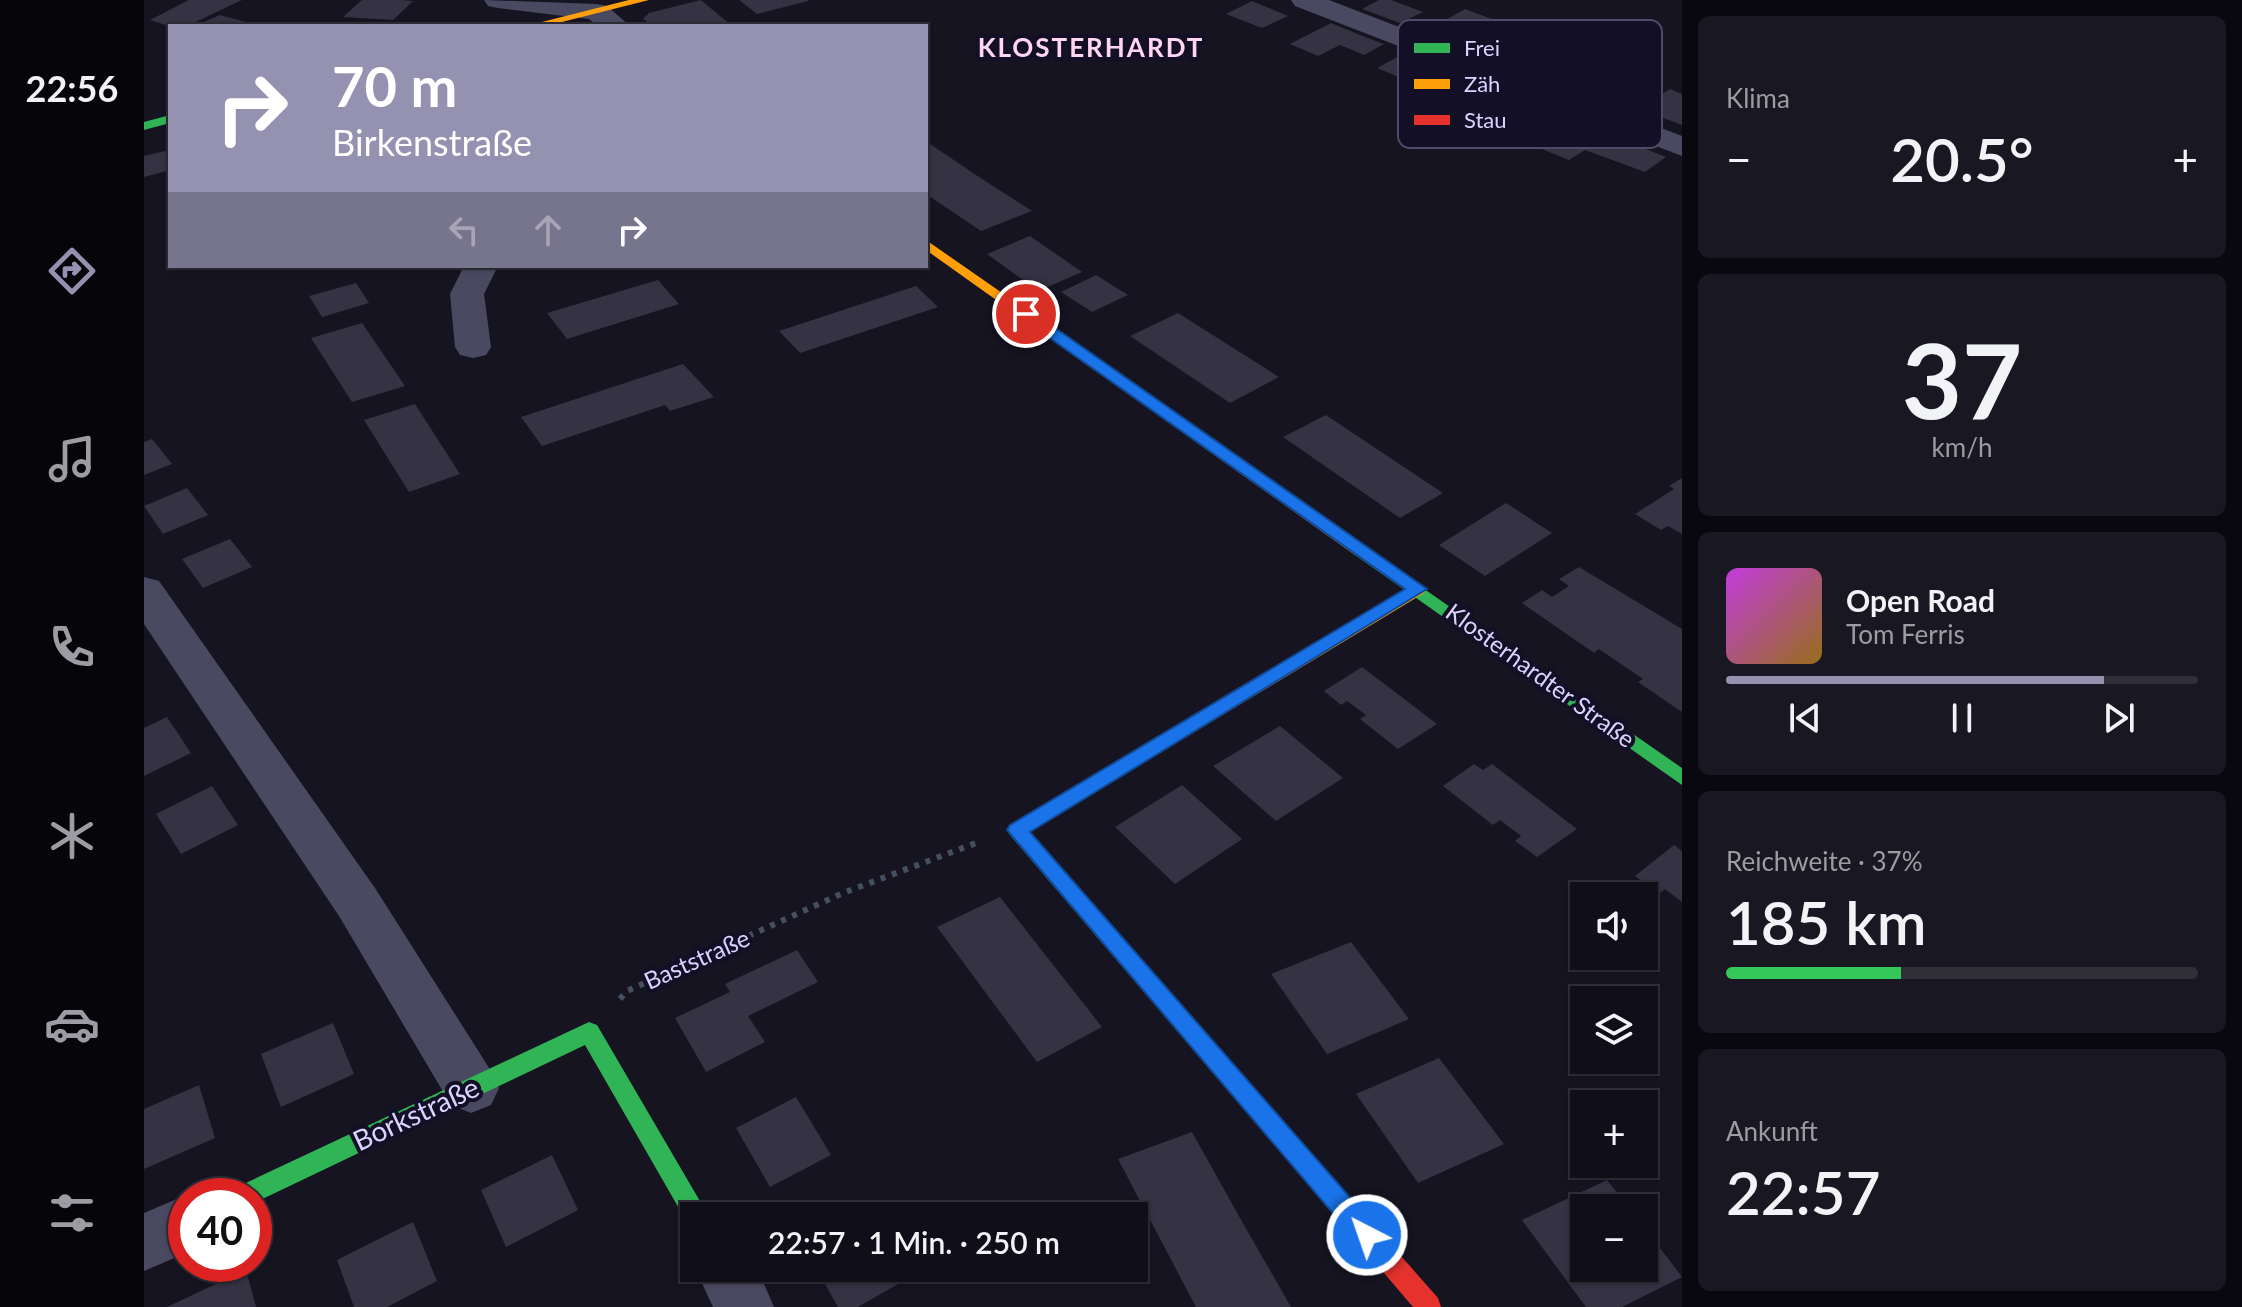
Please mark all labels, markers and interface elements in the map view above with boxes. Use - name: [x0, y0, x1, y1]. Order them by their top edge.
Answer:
- legend: [1398, 20, 1662, 148]
- district label: KLOSTERHARDT: [978, 31, 1204, 63]
- text: Frei: [1464, 34, 1500, 61]
- text: 70 m: [332, 52, 457, 119]
- icon: right: [200, 56, 304, 160]
- text: 22:56: [26, 66, 118, 110]
- text: Zäh: [1464, 70, 1500, 97]
- text: Klima: [1726, 82, 1790, 114]
- text: Stau: [1464, 106, 1507, 133]
- text: Birkenstraße: [332, 120, 532, 164]
- text: 20.5°: [1890, 123, 2034, 195]
- text: −: [1726, 133, 1752, 185]
- text: +: [2172, 133, 2198, 185]
- icon: left: [442, 208, 486, 252]
- icon: ahead: [526, 208, 570, 252]
- icon: right: [610, 208, 654, 252]
- icon: directions: [44, 243, 100, 299]
- pin: [992, 280, 1060, 348]
- icon: arrive: [1004, 292, 1048, 336]
- text: 37: [1902, 316, 2022, 441]
- icon: music: [44, 431, 100, 487]
- text: km/h: [1932, 431, 1992, 463]
- text: Open Road: [1846, 582, 1995, 618]
- street label: Klosterhardter Straße: [1441, 597, 1641, 753]
- text: Tom Ferris: [1846, 618, 1965, 650]
- icon: phone: [44, 619, 100, 675]
- icon: previous: [1783, 696, 1827, 740]
- icon: pause: [1940, 696, 1984, 740]
- icon: next: [2097, 696, 2141, 740]
- icon: climate: [44, 808, 100, 864]
- text: Reichweite · 37%: [1726, 845, 1923, 877]
- map controls: [1570, 882, 1658, 1282]
- button: sound: [1570, 882, 1658, 970]
- text: 185 km: [1726, 886, 1927, 958]
- street label: Baststraße: [639, 923, 754, 995]
- button: layers: [1570, 986, 1658, 1074]
- icon: car: [44, 996, 100, 1052]
- street label: Borkstraße: [347, 1069, 484, 1157]
- button: +: [1570, 1090, 1658, 1178]
- text: Ankunft: [1726, 1115, 1818, 1147]
- text: 22:57: [1726, 1156, 1880, 1228]
- speed limit sign: 40: [168, 1178, 272, 1282]
- icon: filters: [44, 1185, 100, 1241]
- position arrow: [1325, 1193, 1409, 1277]
- button: −: [1570, 1194, 1658, 1282]
- text: 22:57 · 1 Min. · 250 m: [768, 1224, 1060, 1260]

